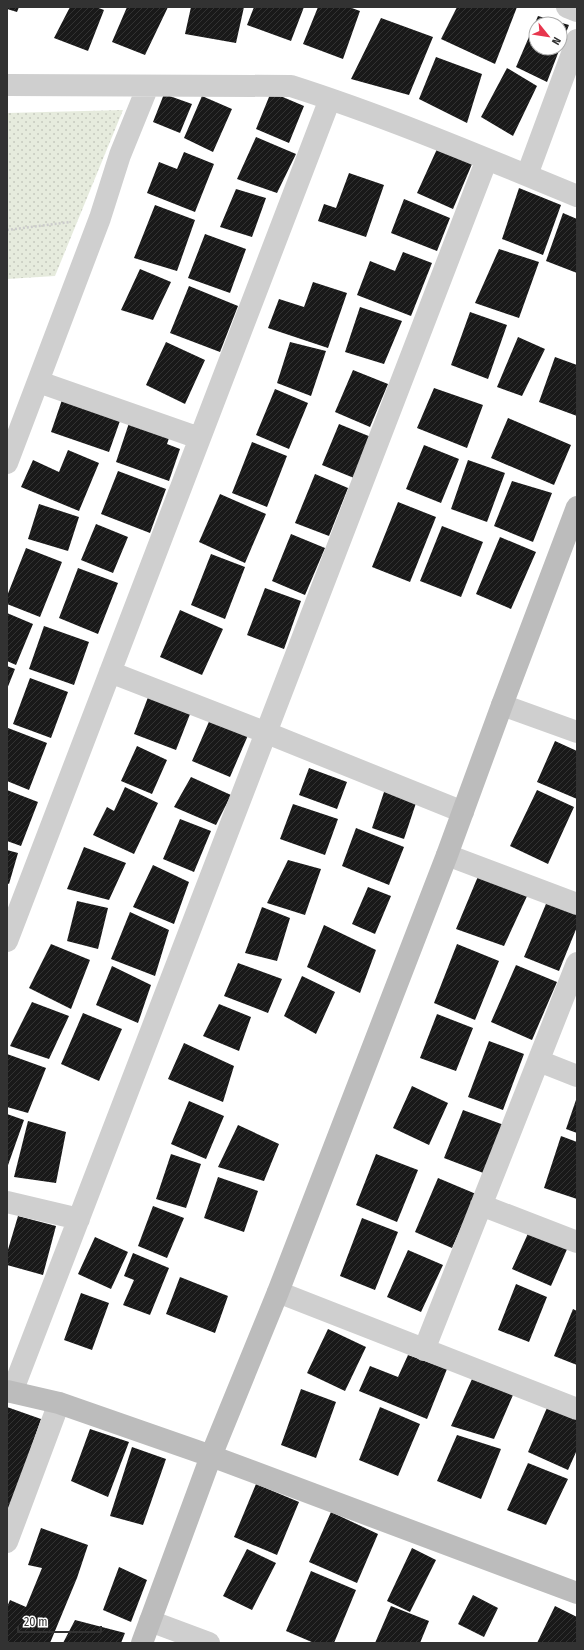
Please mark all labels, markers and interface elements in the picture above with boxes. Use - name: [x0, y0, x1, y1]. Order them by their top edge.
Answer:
- north arrow: [528, 16, 568, 56]
- text: N: [549, 35, 564, 47]
- scale bar: [18, 1608, 101, 1634]
- text: 20 m: [24, 1615, 48, 1629]

